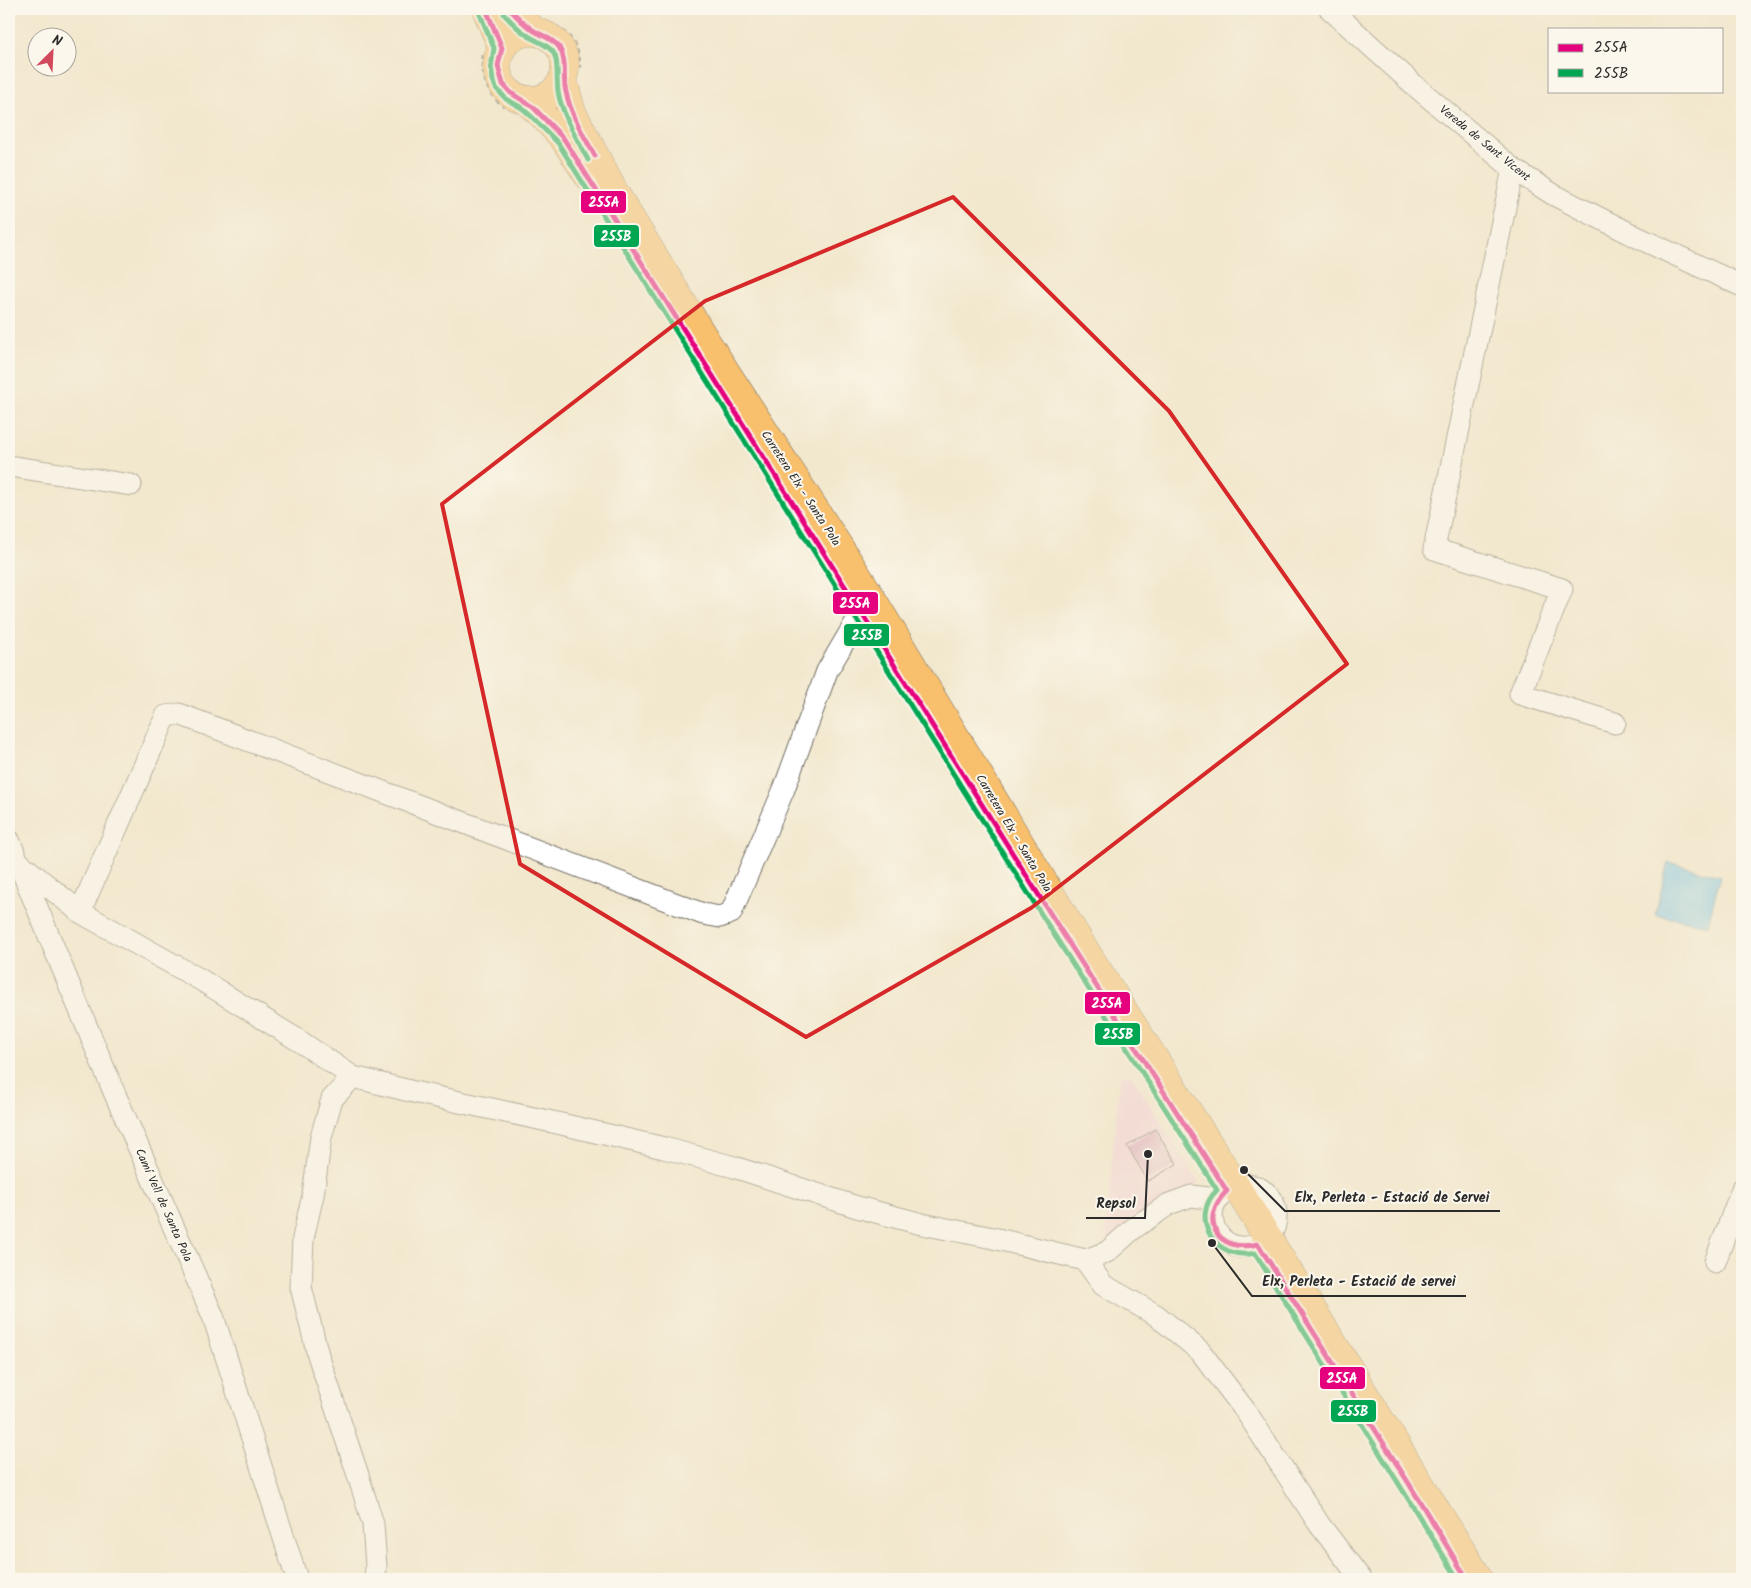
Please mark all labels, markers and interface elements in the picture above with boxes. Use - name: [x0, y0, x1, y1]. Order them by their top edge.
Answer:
- north arrow: [28, 28, 78, 78]
- legend: [1548, 28, 1724, 92]
- text: N: [48, 29, 66, 53]
- text: 255A: [1594, 36, 1628, 60]
- text: 255B: [1594, 62, 1628, 86]
- street label: Vereda de Sant Vicent: [1435, 101, 1535, 186]
- line badge: 255A: [580, 190, 627, 214]
- text: 255A: [588, 192, 620, 214]
- line badge: 255B: [593, 224, 640, 248]
- text: 255B: [600, 226, 632, 248]
- street label: Carretera Elx - Santa Pola: [756, 427, 845, 550]
- line badge: 255A: [832, 591, 879, 615]
- text: 255A: [839, 593, 871, 615]
- line badge: 255B: [843, 623, 890, 647]
- text: 255B: [851, 625, 883, 647]
- street label: Carretera Elx - Santa Pola: [971, 771, 1057, 896]
- line badge: 255A: [1084, 991, 1131, 1015]
- text: 255A: [1091, 993, 1123, 1015]
- line badge: 255B: [1094, 1022, 1141, 1046]
- text: 255B: [1102, 1024, 1134, 1046]
- street label: Camí Vell de Santa Pola: [130, 1145, 197, 1265]
- callout: Elx, Perleta - Estació de Servei: [1285, 1182, 1500, 1211]
- text: Elx, Perleta - Estació de Servei: [1295, 1187, 1490, 1209]
- callout: Repsol: [1086, 1189, 1145, 1218]
- text: Repsol: [1096, 1193, 1136, 1215]
- callout: Elx, Perleta - Estació de servei: [1252, 1267, 1466, 1296]
- text: Elx, Perleta - Estació de servei: [1262, 1271, 1456, 1293]
- line badge: 255A: [1319, 1366, 1366, 1390]
- text: 255A: [1326, 1368, 1358, 1390]
- line badge: 255B: [1330, 1399, 1377, 1423]
- text: 255B: [1337, 1401, 1369, 1423]

